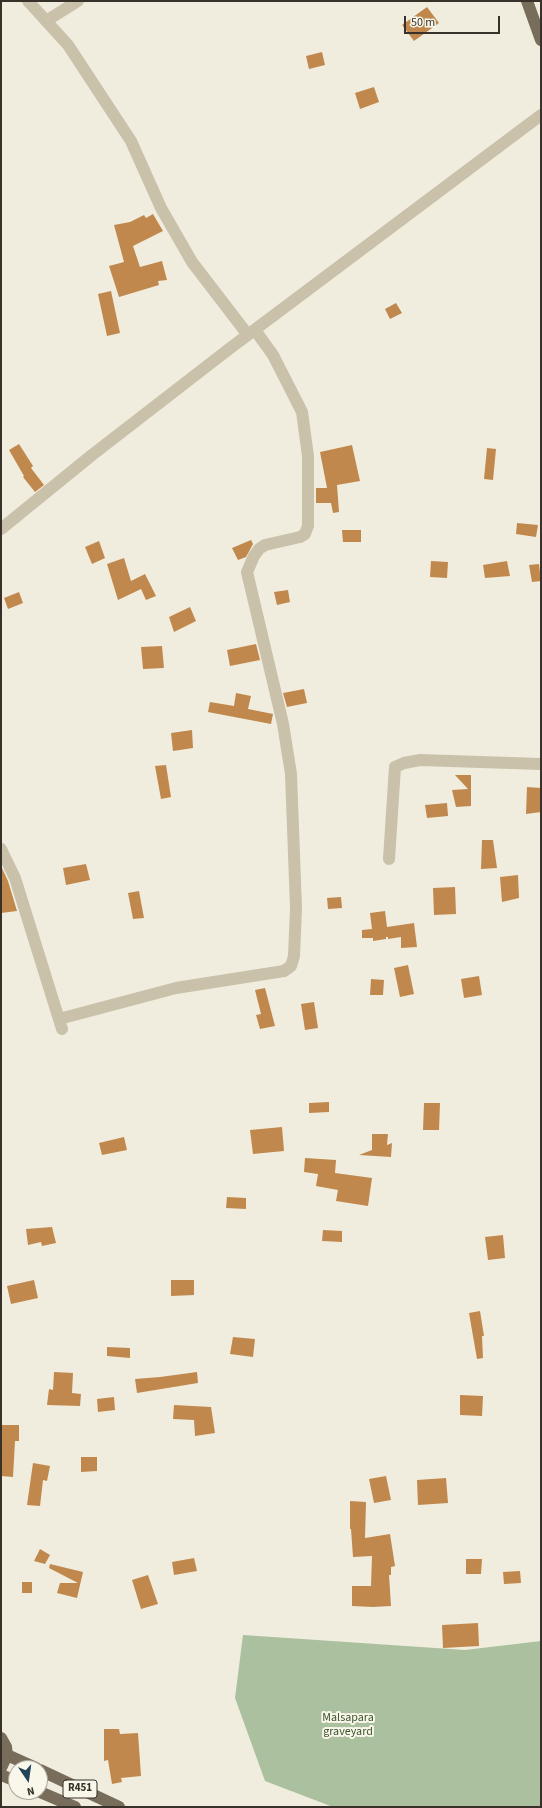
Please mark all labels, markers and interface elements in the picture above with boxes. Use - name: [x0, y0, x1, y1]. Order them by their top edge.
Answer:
- scale bar: [406, 8, 502, 34]
- text: 50 m: [411, 14, 435, 31]
- park label: Malsapara graveyard: [322, 1711, 374, 1739]
- north arrow: [8, 1760, 48, 1800]
- road number: R451: [63, 1780, 97, 1798]
- text: N: [25, 1783, 36, 1799]

